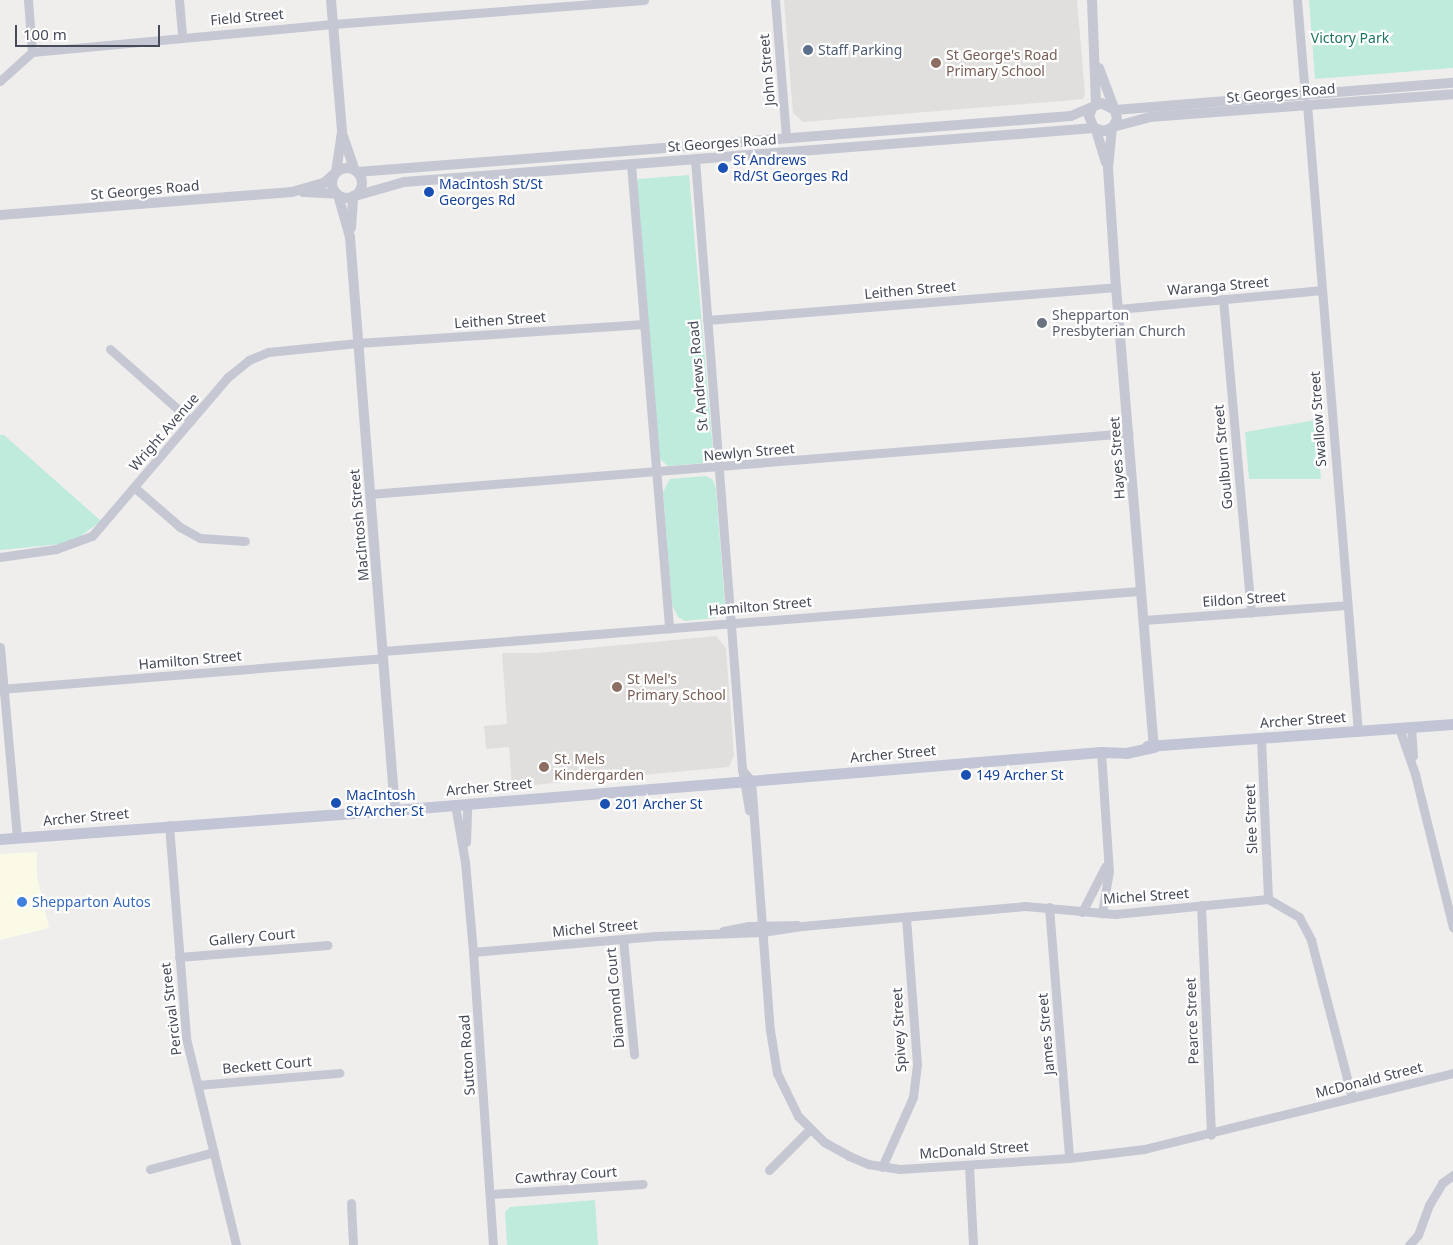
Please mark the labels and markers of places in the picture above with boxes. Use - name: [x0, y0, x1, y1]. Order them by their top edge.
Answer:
- place label: Staff Parking: [818, 42, 902, 58]
- marker: Staff Parking: [802, 44, 814, 56]
- place label: St George's Road Primary School: [946, 47, 1058, 80]
- marker: St George's Road Primary School: [930, 57, 942, 69]
- place label: St Andrews Rd/St Georges Rd: [733, 152, 848, 184]
- marker: St Andrews Rd/St Georges Rd: [717, 162, 729, 174]
- place label: MacIntosh St/St Georges Rd: [439, 176, 543, 208]
- marker: MacIntosh St/St Georges Rd: [423, 186, 435, 198]
- place label: Shepparton Presbyterian Church: [1052, 307, 1186, 340]
- marker: Shepparton Presbyterian Church: [1036, 317, 1048, 329]
- place label: St Mel's Primary School: [627, 671, 726, 704]
- marker: St Mel's Primary School: [611, 681, 623, 693]
- place label: St. Mels Kindergarden: [554, 751, 644, 784]
- marker: St. Mels Kindergarden: [538, 761, 550, 773]
- place label: 149 Archer St: [976, 767, 1064, 783]
- marker: 149 Archer St: [960, 769, 972, 781]
- place label: MacIntosh St/Archer St: [346, 787, 424, 820]
- place label: 201 Archer St: [615, 796, 703, 812]
- marker: MacIntosh St/Archer St: [330, 797, 342, 809]
- marker: 201 Archer St: [599, 798, 611, 810]
- place label: Shepparton Autos: [32, 894, 151, 910]
- marker: Shepparton Autos: [16, 896, 28, 908]

